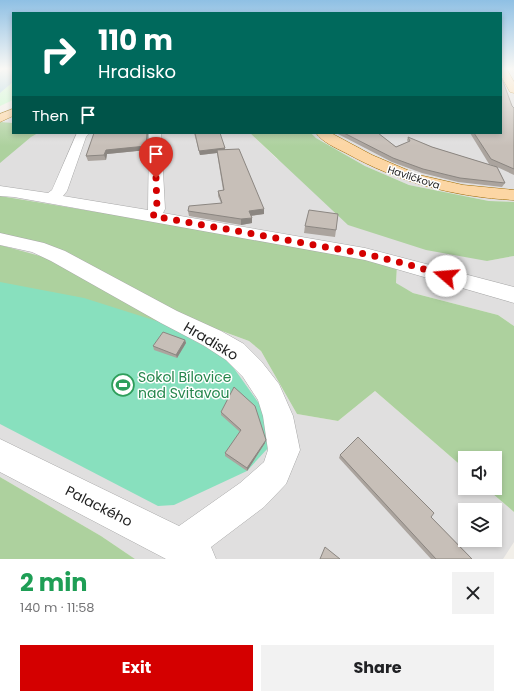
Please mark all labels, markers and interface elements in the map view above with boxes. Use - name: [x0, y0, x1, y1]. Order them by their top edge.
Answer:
- text: 110 m: [98, 21, 173, 60]
- icon: right: [32, 28, 84, 80]
- text: Hradisko: [98, 59, 176, 84]
- icon: arrive: [77, 104, 99, 126]
- text: Then: [32, 105, 69, 126]
- pin: [139, 137, 173, 178]
- icon: arrive: [145, 143, 167, 165]
- street label: Havlíčkova: [386, 162, 442, 193]
- position arrow: [425, 255, 467, 297]
- street label: Hradisko: [180, 317, 242, 365]
- place label: Sokol Bílovice nad Svitavou: [138, 367, 232, 403]
- sports icon: Sokol Bílovice nad Svitavou: [110, 372, 136, 398]
- map controls: [458, 451, 502, 547]
- button: sound: [458, 451, 502, 495]
- street label: Palackého: [62, 481, 136, 531]
- button: layers: [458, 503, 502, 547]
- text: 2 min: [20, 566, 87, 599]
- button: close: [452, 572, 494, 614]
- text: 140 m · 11:58: [20, 598, 95, 617]
- button: Exit: [20, 645, 253, 691]
- button: Share: [261, 645, 494, 691]

